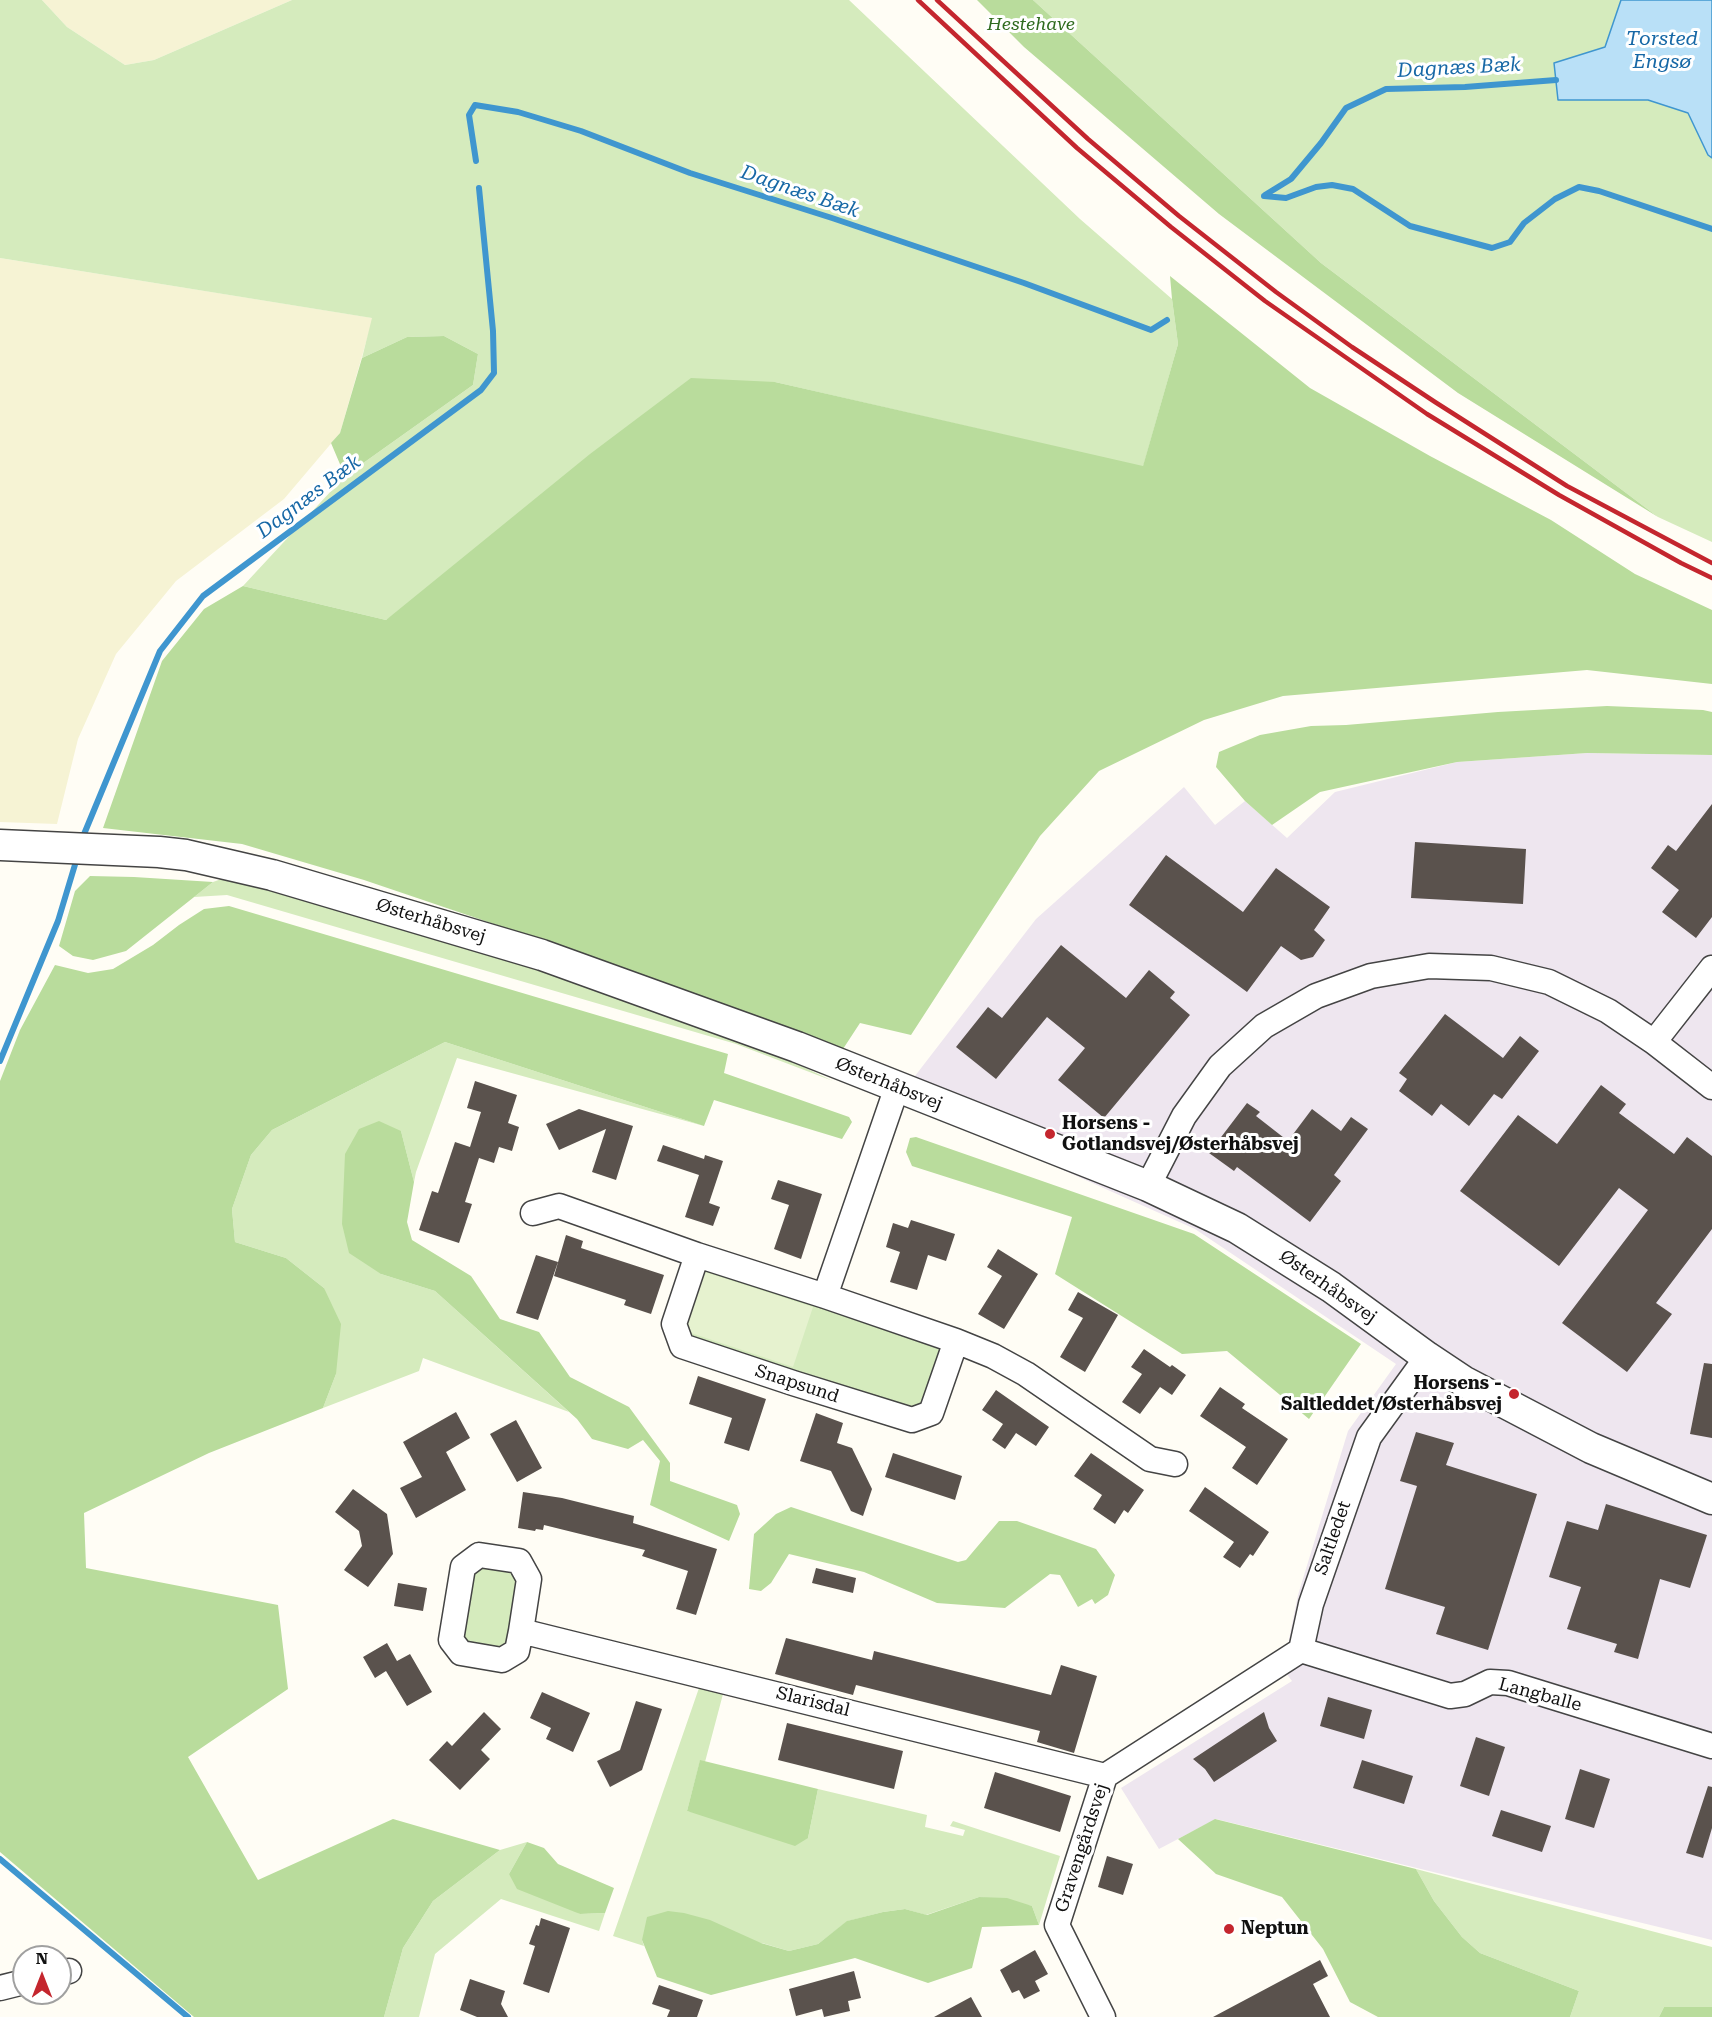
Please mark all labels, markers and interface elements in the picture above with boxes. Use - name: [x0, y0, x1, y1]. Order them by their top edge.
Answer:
- park label: Hestehave: [987, 14, 1075, 36]
- water label: Torsted Engsø: [1626, 27, 1698, 74]
- water label: Dagnæs Bæk: [1397, 53, 1521, 83]
- water label: Dagnæs Bæk: [738, 161, 862, 223]
- water label: Dagnæs Bæk: [252, 450, 366, 544]
- street label: Østerhåbsvej: [374, 894, 488, 948]
- street label: Østerhåbsvej: [832, 1053, 946, 1115]
- place label: Horsens - Gotlandsvej/Østerhåbsvej: [1062, 1113, 1299, 1156]
- marker: Horsens - Gotlandsvej/Østerhåbsvej: [1043, 1127, 1057, 1141]
- street label: Østerhåbsvej: [1275, 1246, 1381, 1328]
- street label: Snapsund: [752, 1360, 842, 1408]
- place label: Horsens - Saltleddet/Østerhåbsvej: [1281, 1373, 1502, 1416]
- marker: Horsens - Saltleddet/Østerhåbsvej: [1507, 1387, 1521, 1401]
- street label: Saltledet: [1310, 1498, 1356, 1578]
- street label: Langballe: [1496, 1674, 1584, 1716]
- street label: Slarisdal: [774, 1682, 852, 1722]
- street label: Gravengårdsvej: [1051, 1781, 1113, 1915]
- place label: Neptun: [1241, 1918, 1309, 1940]
- marker: Neptun: [1222, 1922, 1236, 1936]
- north arrow: [12, 1945, 72, 2005]
- text: N: [36, 1949, 48, 1968]

